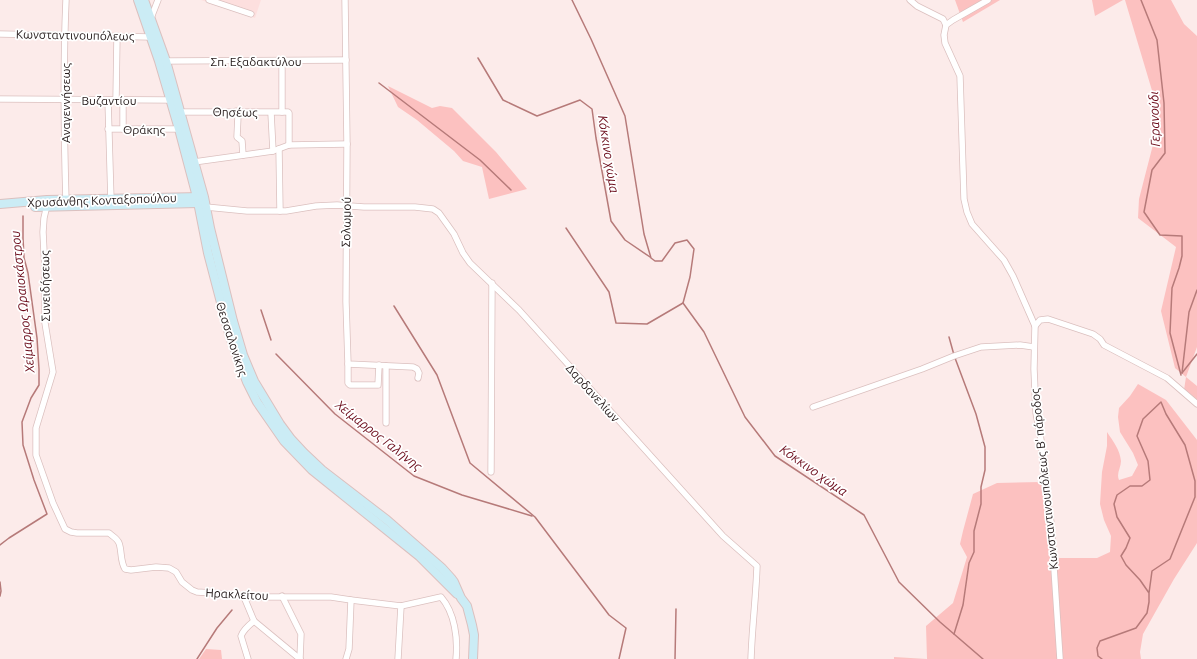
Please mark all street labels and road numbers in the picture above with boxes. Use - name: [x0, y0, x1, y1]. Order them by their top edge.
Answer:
- street label: Κωνσταντινουπόλεως: [16, 27, 135, 44]
- street label: Σπ. Εξαδακτύλου: [210, 55, 302, 69]
- street label: Αναγεννήσεως: [59, 63, 73, 143]
- street label: Βυζαντίου: [81, 94, 137, 107]
- street label: Θησέως: [212, 105, 258, 120]
- street label: Θράκης: [123, 123, 166, 137]
- street label: Χρυσάνθης Κονταξοπούλου: [27, 191, 177, 210]
- street label: Σολωμού: [339, 197, 353, 247]
- street label: Συνειδήσεως: [38, 250, 53, 322]
- street label: Θεσσαλονίκης: [213, 300, 250, 379]
- street label: Δαρδανελίων: [564, 362, 622, 425]
- street label: Κωνσταντινουπόλεως Β' πάροδος: [1028, 387, 1061, 570]
- street label: Ηρακλείτου: [205, 586, 269, 602]

